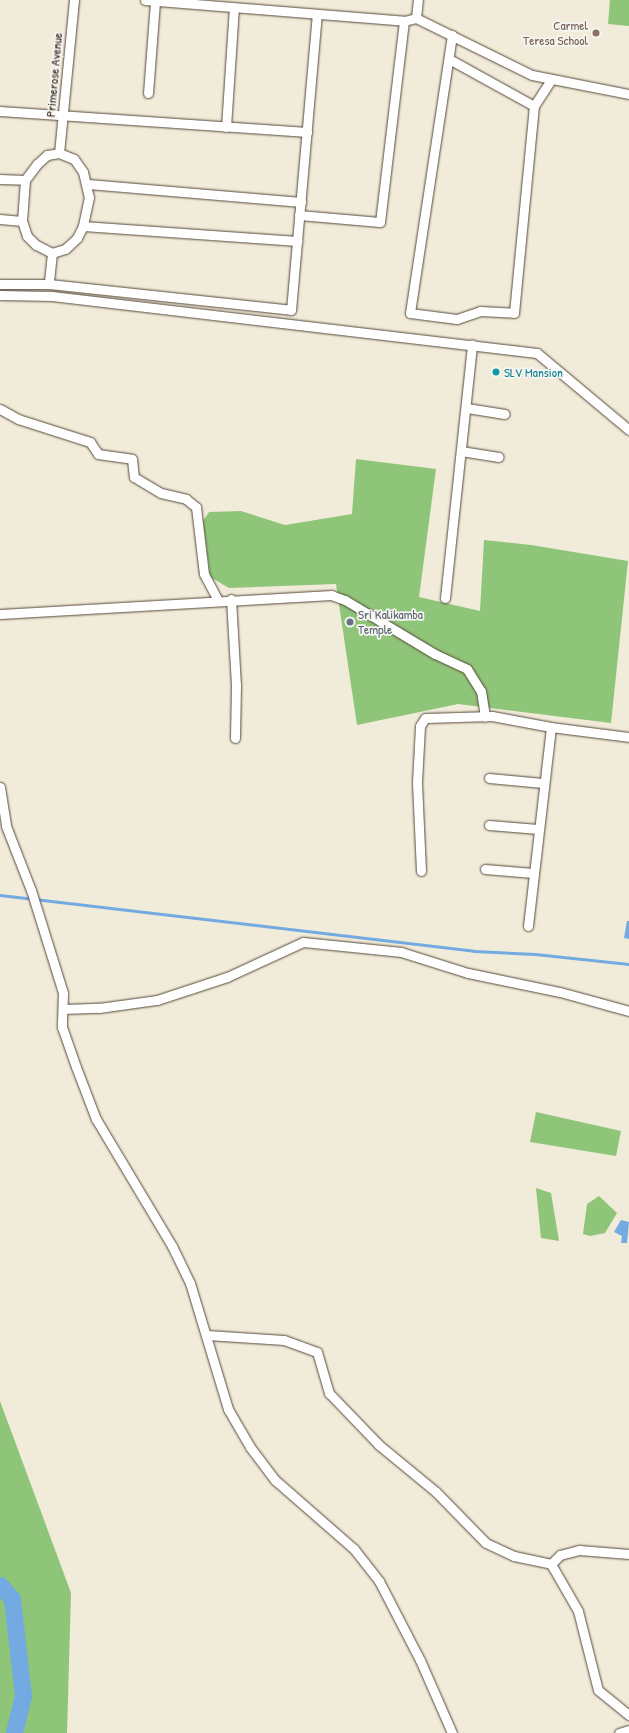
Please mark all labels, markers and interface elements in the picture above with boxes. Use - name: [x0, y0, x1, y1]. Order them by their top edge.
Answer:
- place label: Carmel Teresa School: [523, 18, 588, 49]
- marker: Carmel Teresa School: [591, 28, 601, 38]
- street label: Primerose Avenue: [43, 32, 65, 118]
- place label: SLV Mansion: [504, 364, 563, 380]
- marker: SLV Mansion: [491, 367, 501, 377]
- place label: Sri Kalikamba Temple: [358, 607, 423, 638]
- marker: Sri Kalikamba Temple: [345, 617, 355, 627]

